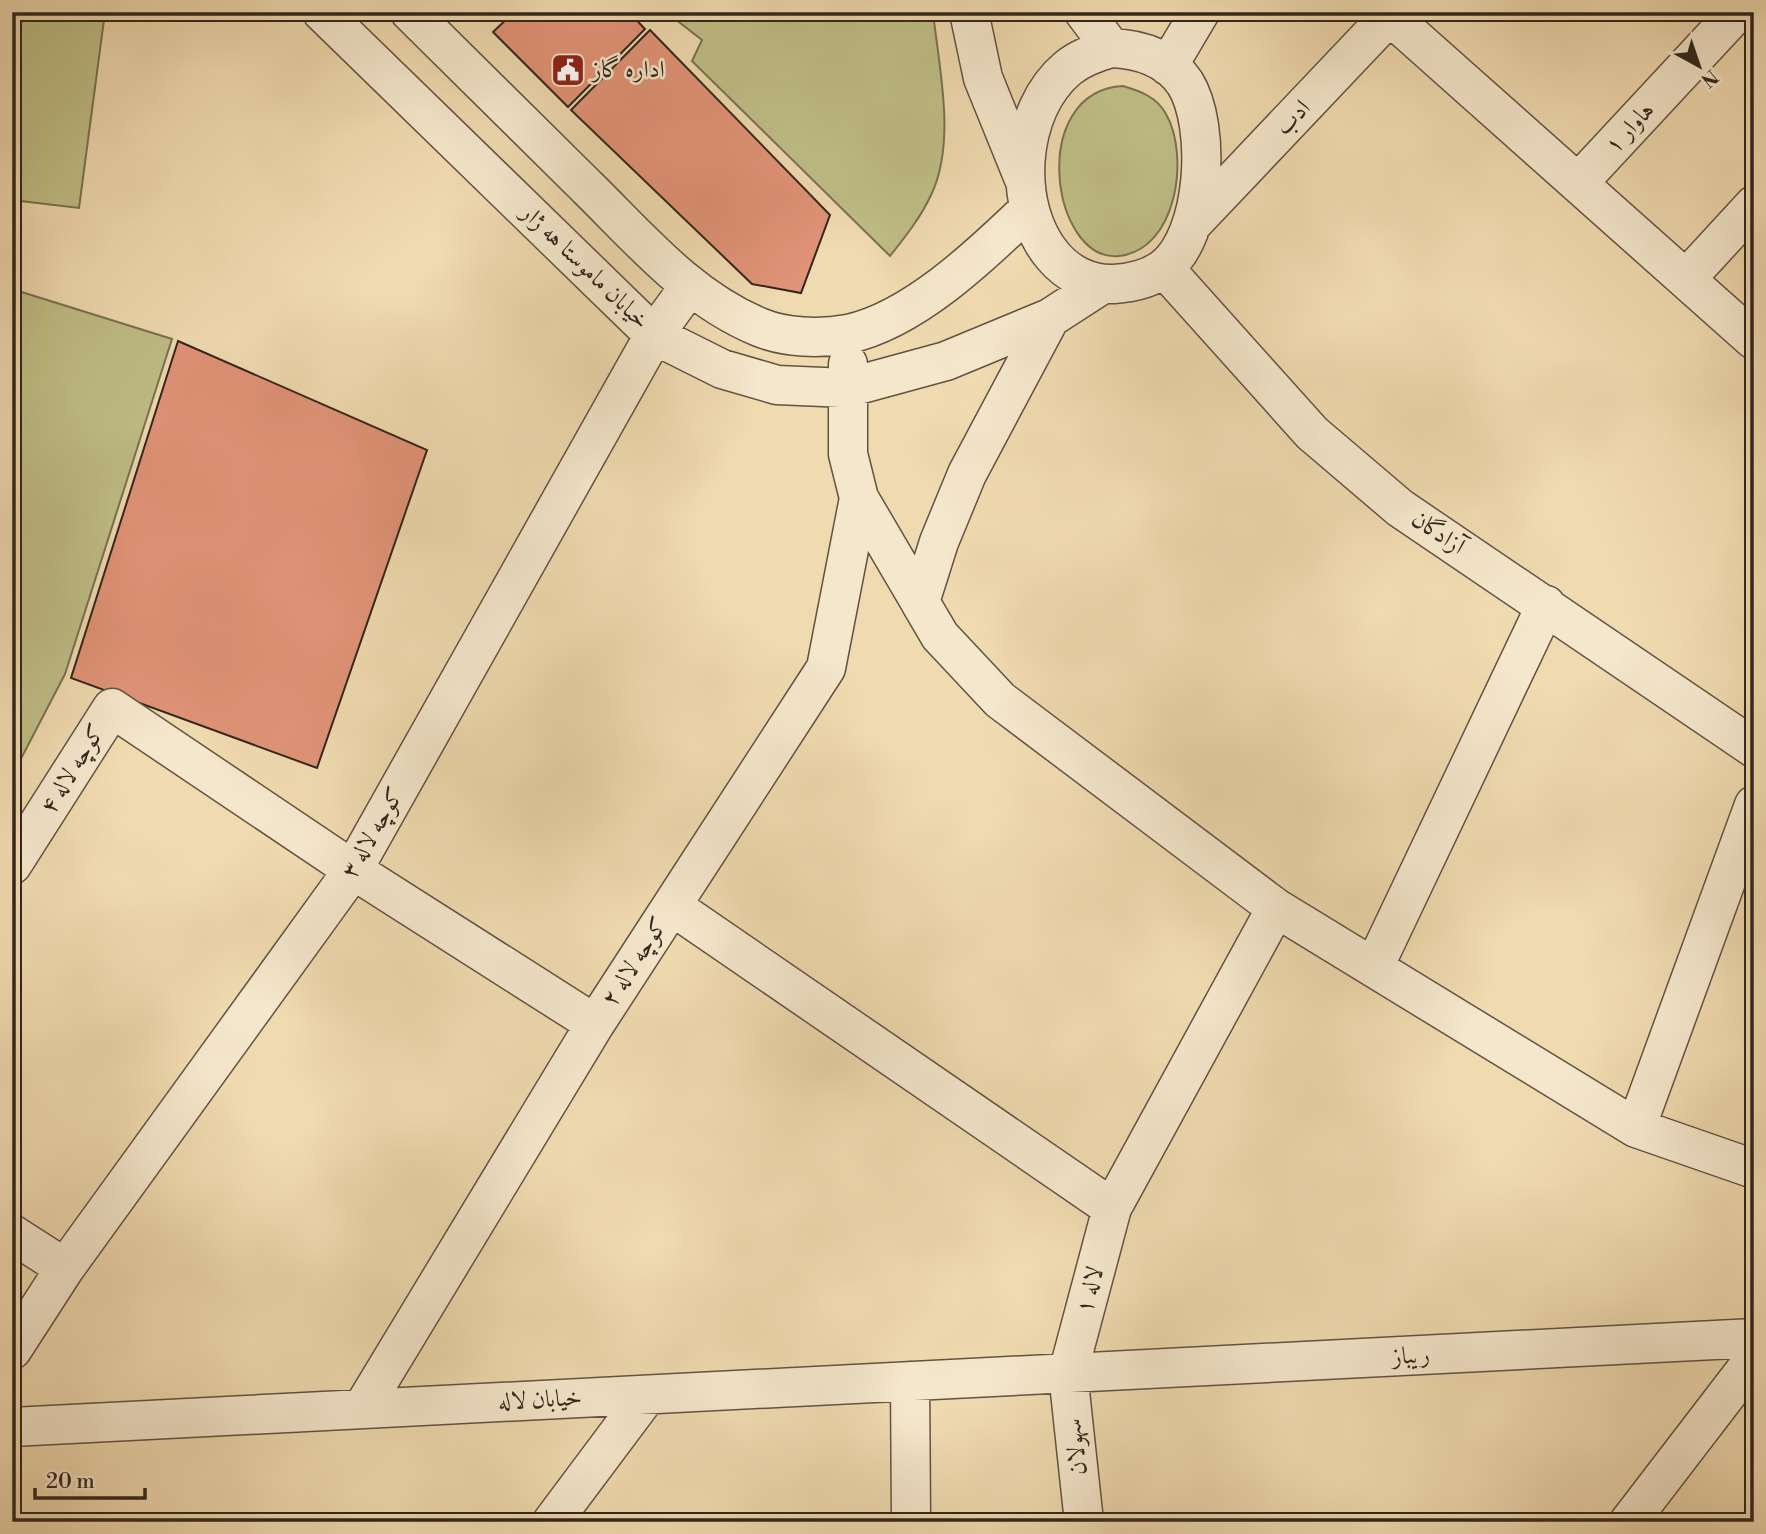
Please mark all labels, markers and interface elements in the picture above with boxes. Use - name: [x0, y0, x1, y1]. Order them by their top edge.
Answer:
- north arrow: [1664, 32, 1734, 102]
- public building icon: اداره گاز: [549, 51, 587, 89]
- place label: اداره گاز: [590, 54, 665, 85]
- text: N: [1696, 64, 1723, 92]
- street label: ادب: [1269, 94, 1317, 142]
- street label: هاوار ۱: [1599, 96, 1661, 160]
- street label: خیابان ماموستا هه ژار: [513, 197, 656, 336]
- street label: آزادگان: [1405, 503, 1473, 563]
- street label: کوچه لاله ۴: [34, 719, 113, 820]
- street label: کوچه لاله ۳: [335, 782, 412, 884]
- street label: کوچه لاله ۲: [595, 912, 676, 1013]
- street label: لاله ۱: [1069, 1263, 1111, 1317]
- street label: ریباز: [1389, 1340, 1431, 1372]
- street label: خیابان لاله: [497, 1383, 583, 1417]
- street label: سهولان: [1058, 1417, 1094, 1477]
- scale bar: [35, 1457, 145, 1501]
- text: 20 m: [46, 1469, 95, 1495]

